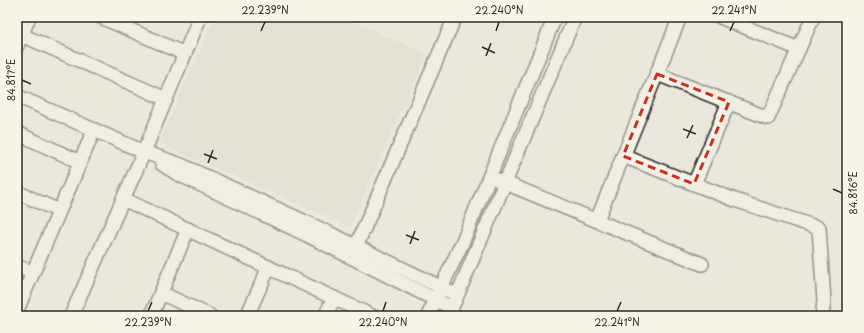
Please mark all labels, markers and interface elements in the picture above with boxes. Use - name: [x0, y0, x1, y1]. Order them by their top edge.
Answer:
- text: 22.239°N: [241, 2, 289, 17]
- text: 22.240°N: [475, 2, 524, 17]
- text: 22.241°N: [711, 2, 757, 17]
- text: 84.817°E: [3, 59, 18, 101]
- text: 84.816°E: [845, 171, 860, 215]
- text: 22.239°N: [124, 314, 172, 329]
- text: 22.240°N: [359, 314, 408, 329]
- text: 22.241°N: [594, 314, 640, 329]

